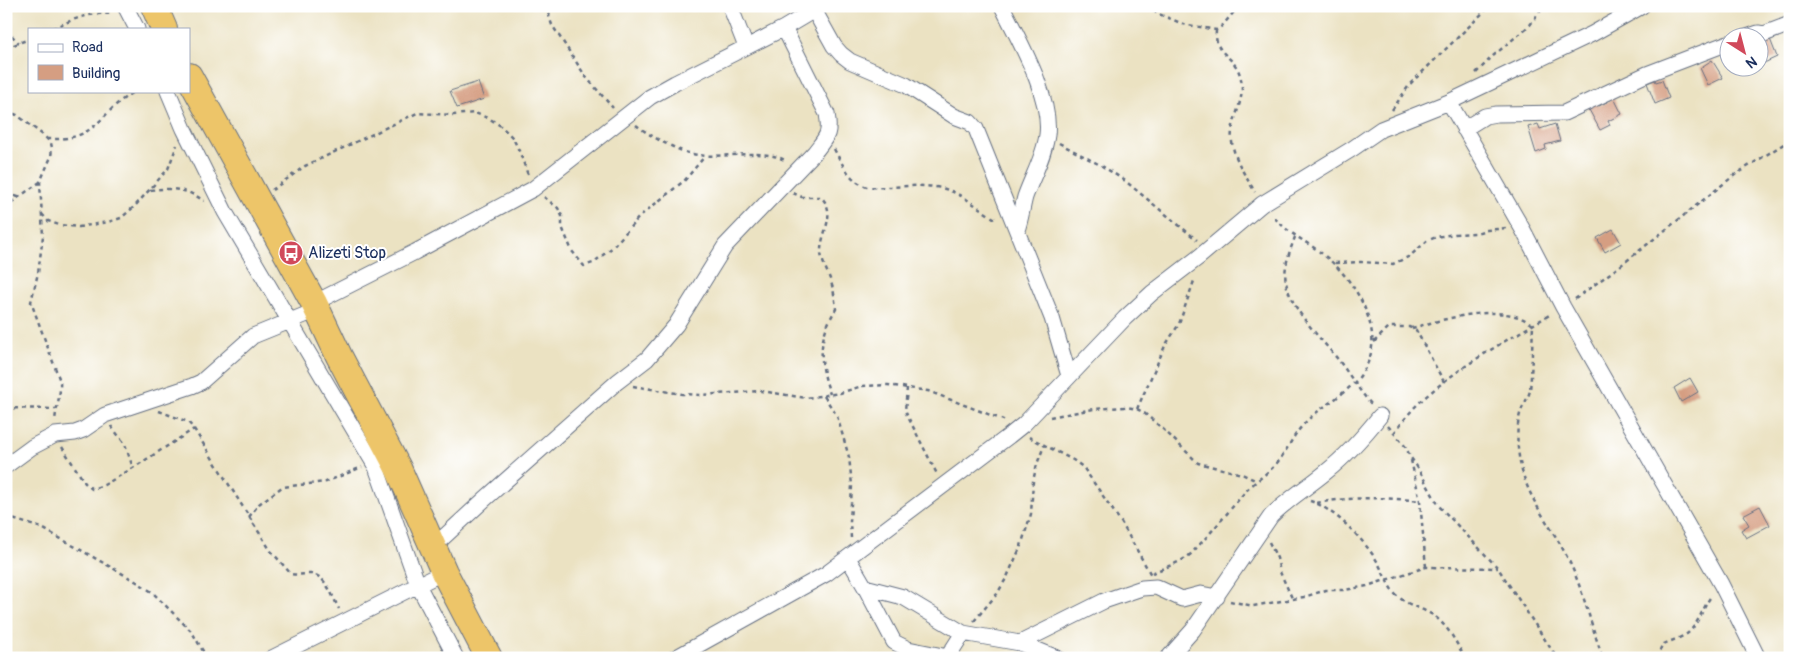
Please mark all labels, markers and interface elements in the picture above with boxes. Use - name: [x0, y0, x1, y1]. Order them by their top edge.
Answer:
- legend: [28, 28, 190, 92]
- north arrow: [1718, 28, 1768, 78]
- text: Road: [72, 38, 103, 57]
- text: N: [1743, 52, 1760, 72]
- text: Building: [72, 64, 120, 83]
- bus stop icon: Alizeti Stop: [278, 240, 304, 266]
- place label: Alizeti Stop: [308, 243, 386, 263]

